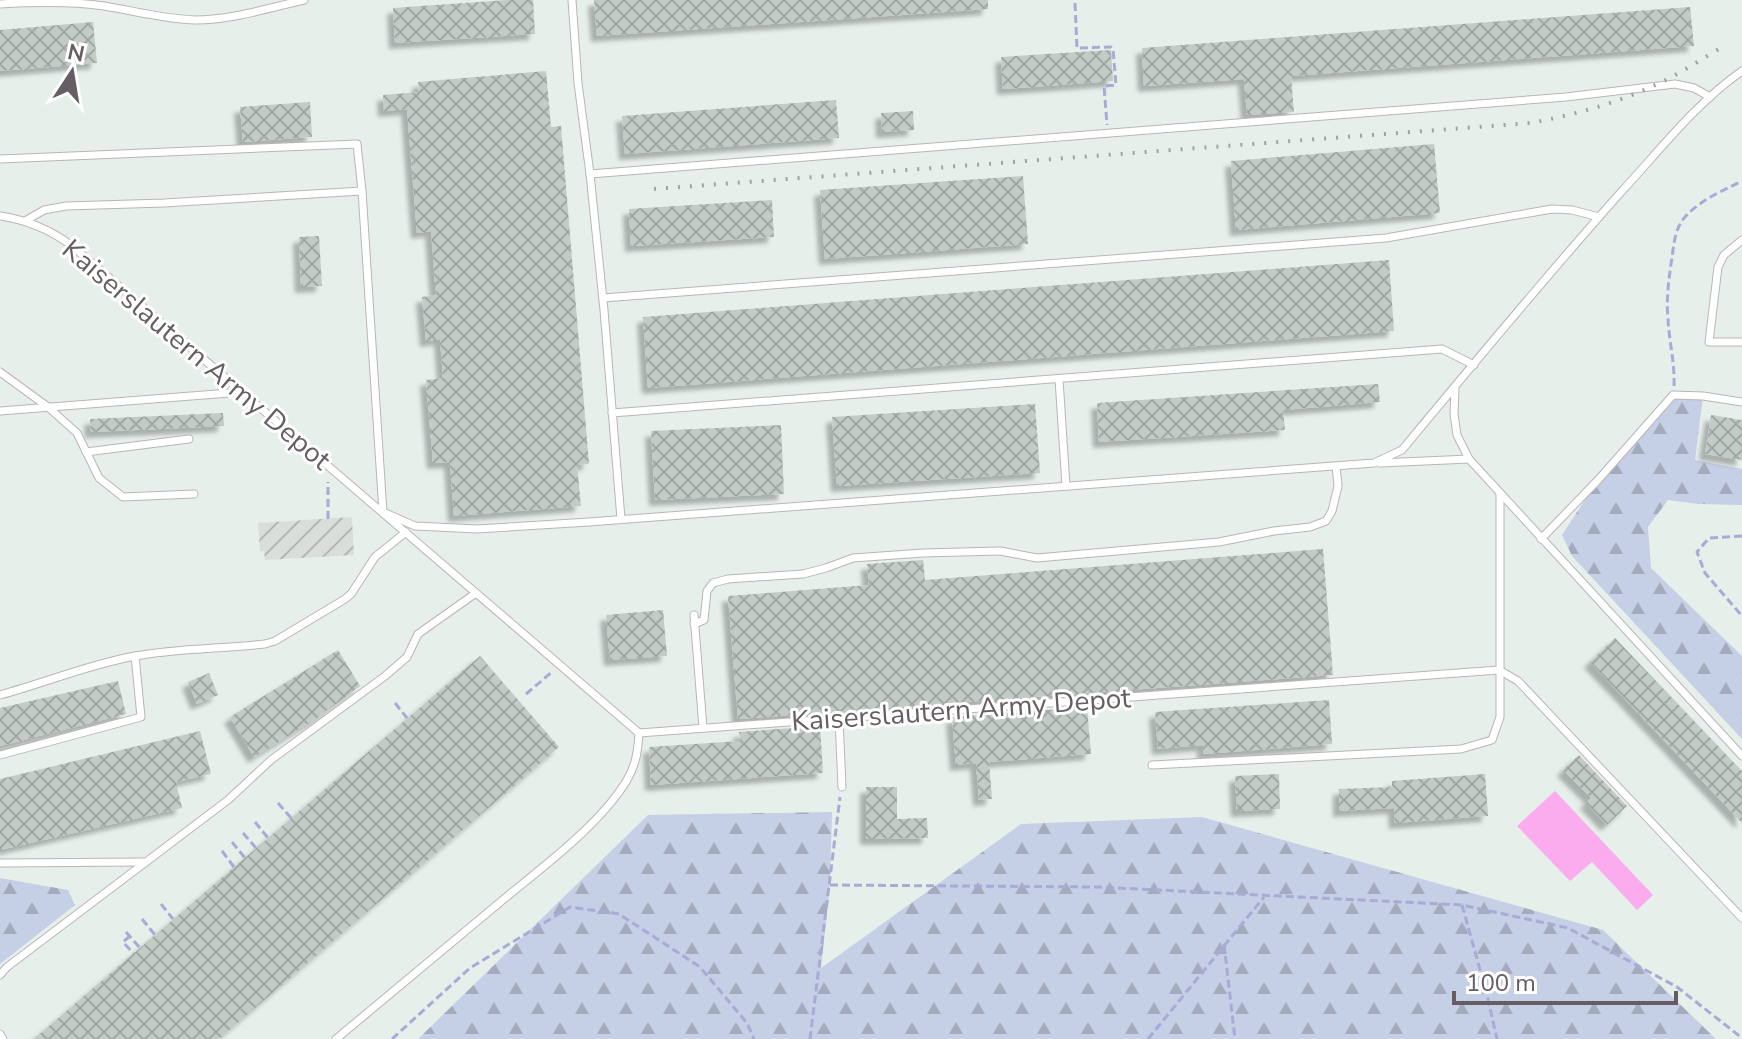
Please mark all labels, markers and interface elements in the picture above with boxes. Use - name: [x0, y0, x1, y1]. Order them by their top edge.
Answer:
- north arrow: [32, 32, 112, 112]
- text: N: [65, 37, 87, 70]
- street label: Kaiserslautern Army Depot: [54, 231, 339, 479]
- street label: Kaiserslautern Army Depot: [790, 679, 1132, 741]
- scale bar: [1454, 955, 1676, 1005]
- text: 100 m: [1466, 967, 1536, 999]

